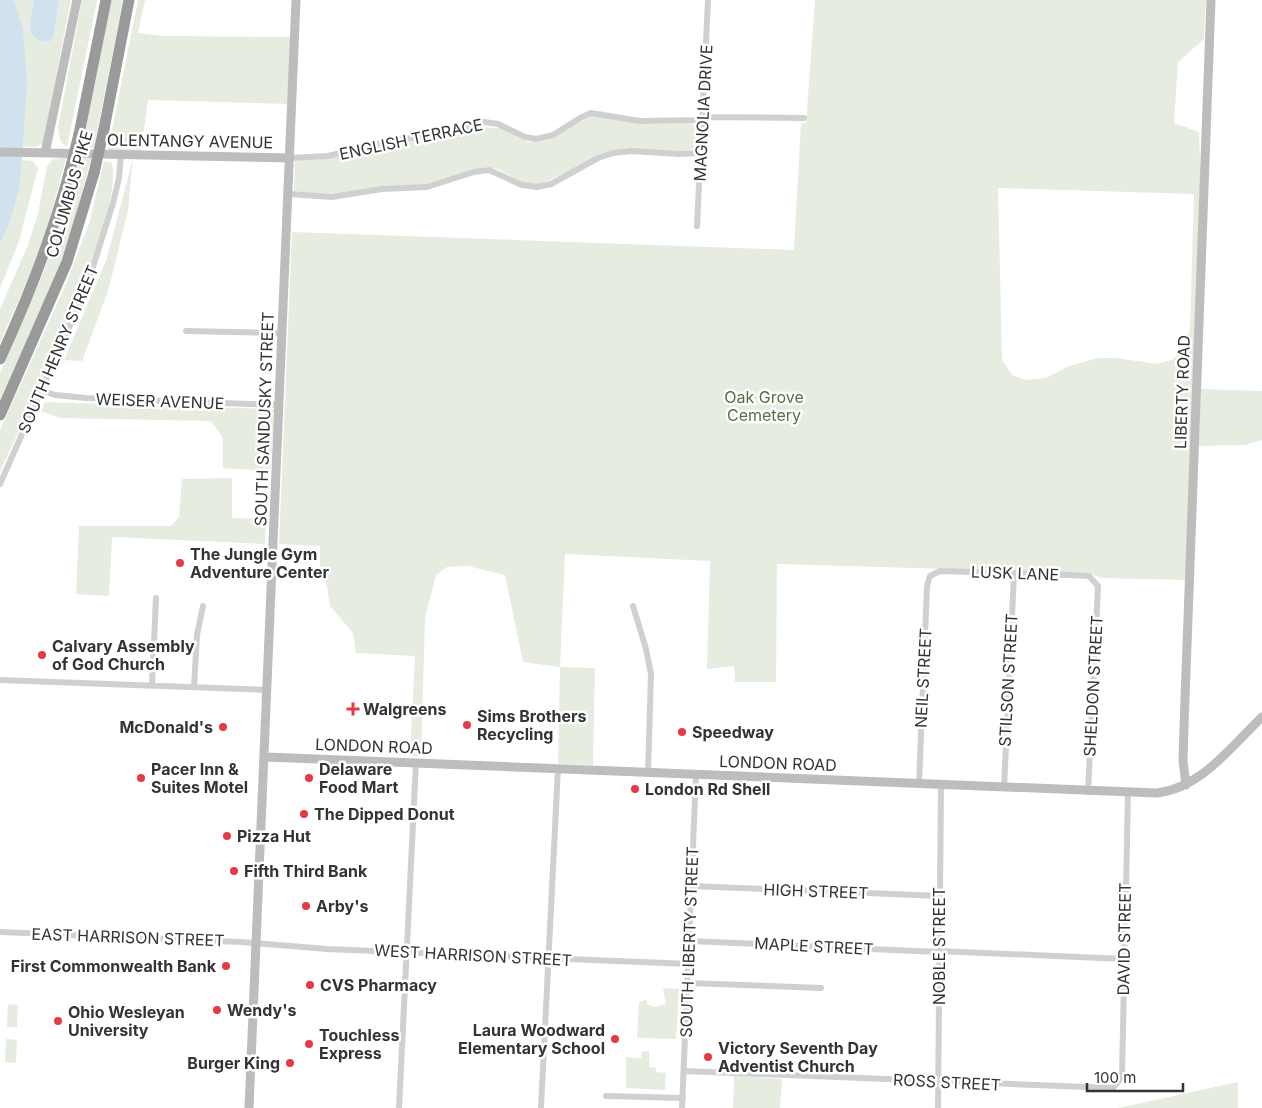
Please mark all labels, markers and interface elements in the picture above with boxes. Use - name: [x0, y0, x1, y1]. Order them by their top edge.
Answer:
- street label: MAGNOLIA DRIVE: [689, 44, 717, 182]
- street label: ENGLISH TERRACE: [338, 114, 484, 164]
- street label: COLUMBUS PIKE: [41, 128, 97, 260]
- street label: OLENTANGY AVENUE: [107, 130, 273, 152]
- street label: SOUTH HENRY STREET: [14, 262, 102, 436]
- street label: SOUTH SANDUSKY STREET: [250, 311, 278, 527]
- street label: LIBERTY ROAD: [1170, 335, 1194, 449]
- park label: Oak Grove Cemetery: [724, 387, 804, 425]
- street label: WEISER AVENUE: [95, 389, 225, 413]
- place label: The Jungle Gym Adventure Center: [190, 544, 329, 582]
- marker: The Jungle Gym Adventure Center: [174, 557, 186, 569]
- street label: LUSK LANE: [971, 561, 1059, 585]
- street label: STILSON STREET: [995, 613, 1021, 747]
- street label: SHELDON STREET: [1079, 615, 1107, 757]
- street label: NEIL STREET: [910, 628, 936, 728]
- place label: Calvary Assembly of God Church: [52, 636, 195, 674]
- marker: Calvary Assembly of God Church: [36, 649, 48, 661]
- place label: Walgreens: [363, 699, 447, 719]
- marker: Walgreens: [347, 703, 359, 715]
- place label: Sims Brothers Recycling: [477, 706, 587, 744]
- place label: McDonald's: [119, 717, 213, 737]
- marker: Sims Brothers Recycling: [461, 719, 473, 731]
- marker: McDonald's: [217, 721, 229, 733]
- place label: Speedway: [692, 722, 774, 742]
- marker: Speedway: [676, 726, 688, 738]
- street label: LONDON ROAD: [315, 734, 433, 758]
- street label: LONDON ROAD: [719, 751, 837, 775]
- place label: Pacer Inn & Suites Motel: [151, 759, 248, 797]
- place label: Delaware Food Mart: [319, 759, 398, 797]
- marker: Pacer Inn & Suites Motel: [135, 772, 147, 784]
- marker: Delaware Food Mart: [303, 772, 315, 784]
- place label: London Rd Shell: [645, 779, 770, 799]
- marker: London Rd Shell: [629, 783, 641, 795]
- place label: The Dipped Donut: [314, 804, 455, 824]
- marker: The Dipped Donut: [298, 808, 310, 820]
- place label: Pizza Hut: [237, 826, 311, 846]
- marker: Pizza Hut: [221, 830, 233, 842]
- street label: SOUTH LIBERTY STREET: [676, 846, 702, 1038]
- place label: Fifth Third Bank: [244, 861, 368, 881]
- marker: Fifth Third Bank: [228, 865, 240, 877]
- street label: HIGH STREET: [763, 879, 869, 903]
- street label: DAVID STREET: [1113, 882, 1135, 996]
- street label: NOBLE STREET: [929, 887, 949, 1005]
- place label: Arby's: [316, 896, 368, 916]
- marker: Arby's: [300, 900, 312, 912]
- street label: EAST HARRISON STREET: [31, 924, 225, 950]
- street label: MAPLE STREET: [754, 933, 874, 959]
- street label: WEST HARRISON STREET: [374, 940, 572, 970]
- place label: First Commonwealth Bank: [11, 956, 217, 976]
- marker: First Commonwealth Bank: [220, 960, 232, 972]
- place label: CVS Pharmacy: [320, 975, 437, 995]
- marker: CVS Pharmacy: [304, 979, 316, 991]
- place label: Wendy's: [227, 1000, 296, 1020]
- place label: Ohio Wesleyan University: [68, 1002, 185, 1040]
- marker: Wendy's: [211, 1004, 223, 1016]
- marker: Ohio Wesleyan University: [52, 1015, 64, 1027]
- place label: Laura Woodward Elementary School: [458, 1020, 605, 1058]
- place label: Touchless Express: [319, 1025, 399, 1063]
- marker: Laura Woodward Elementary School: [609, 1033, 621, 1045]
- marker: Touchless Express: [303, 1038, 315, 1050]
- place label: Victory Seventh Day Adventist Church: [718, 1038, 878, 1076]
- marker: Victory Seventh Day Adventist Church: [702, 1051, 714, 1063]
- place label: Burger King: [187, 1053, 280, 1073]
- marker: Burger King: [284, 1057, 296, 1069]
- scale bar: [1087, 1060, 1183, 1092]
- text: 100 m: [1094, 1068, 1136, 1087]
- street label: ROSS STREET: [893, 1069, 1001, 1095]

